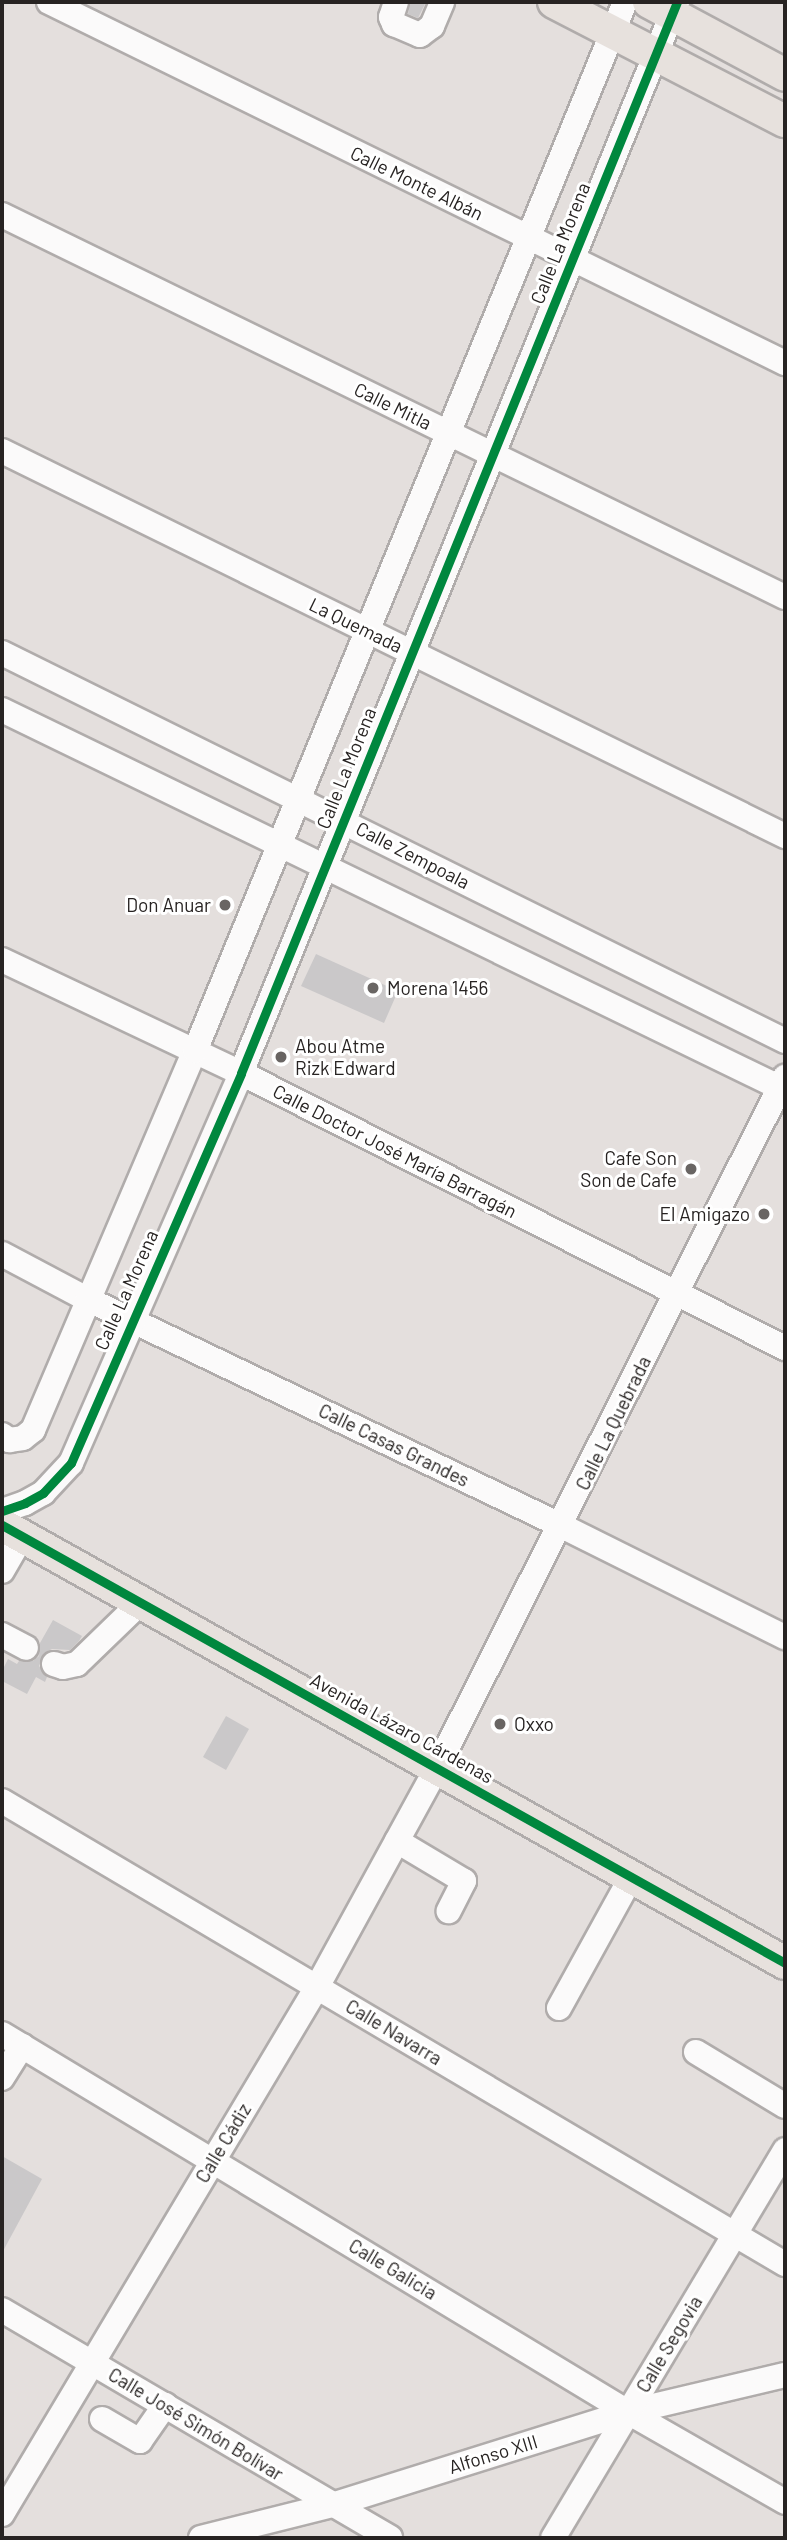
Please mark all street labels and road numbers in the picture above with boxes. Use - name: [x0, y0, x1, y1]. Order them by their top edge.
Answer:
- street label: Calle Monte Albán: [347, 141, 487, 225]
- street label: Calle La Morena: [525, 179, 595, 307]
- street label: Calle Mitla: [351, 378, 435, 434]
- street label: La Quemada: [306, 593, 406, 657]
- street label: Calle La Morena: [311, 704, 381, 832]
- street label: Calle Zempoala: [352, 817, 474, 893]
- street label: Calle Doctor José María Barragán: [269, 1079, 521, 1223]
- street label: Calle La Morena: [89, 1226, 163, 1354]
- street label: Calle La Quebrada: [571, 1352, 655, 1494]
- street label: Calle Casas Grandes: [315, 1399, 473, 1491]
- street label: Avenida Lázaro Cárdenas: [306, 1668, 498, 1788]
- street label: Calle Navarra: [342, 1994, 446, 2070]
- street label: Calle Cádiz: [190, 2099, 256, 2187]
- street label: Calle Galicia: [345, 2234, 441, 2304]
- street label: Calle Segovia: [631, 2292, 707, 2396]
- street label: Calle José Simón Bolívar: [104, 2363, 288, 2485]
- street label: Alfonso XIII: [446, 2430, 540, 2478]

